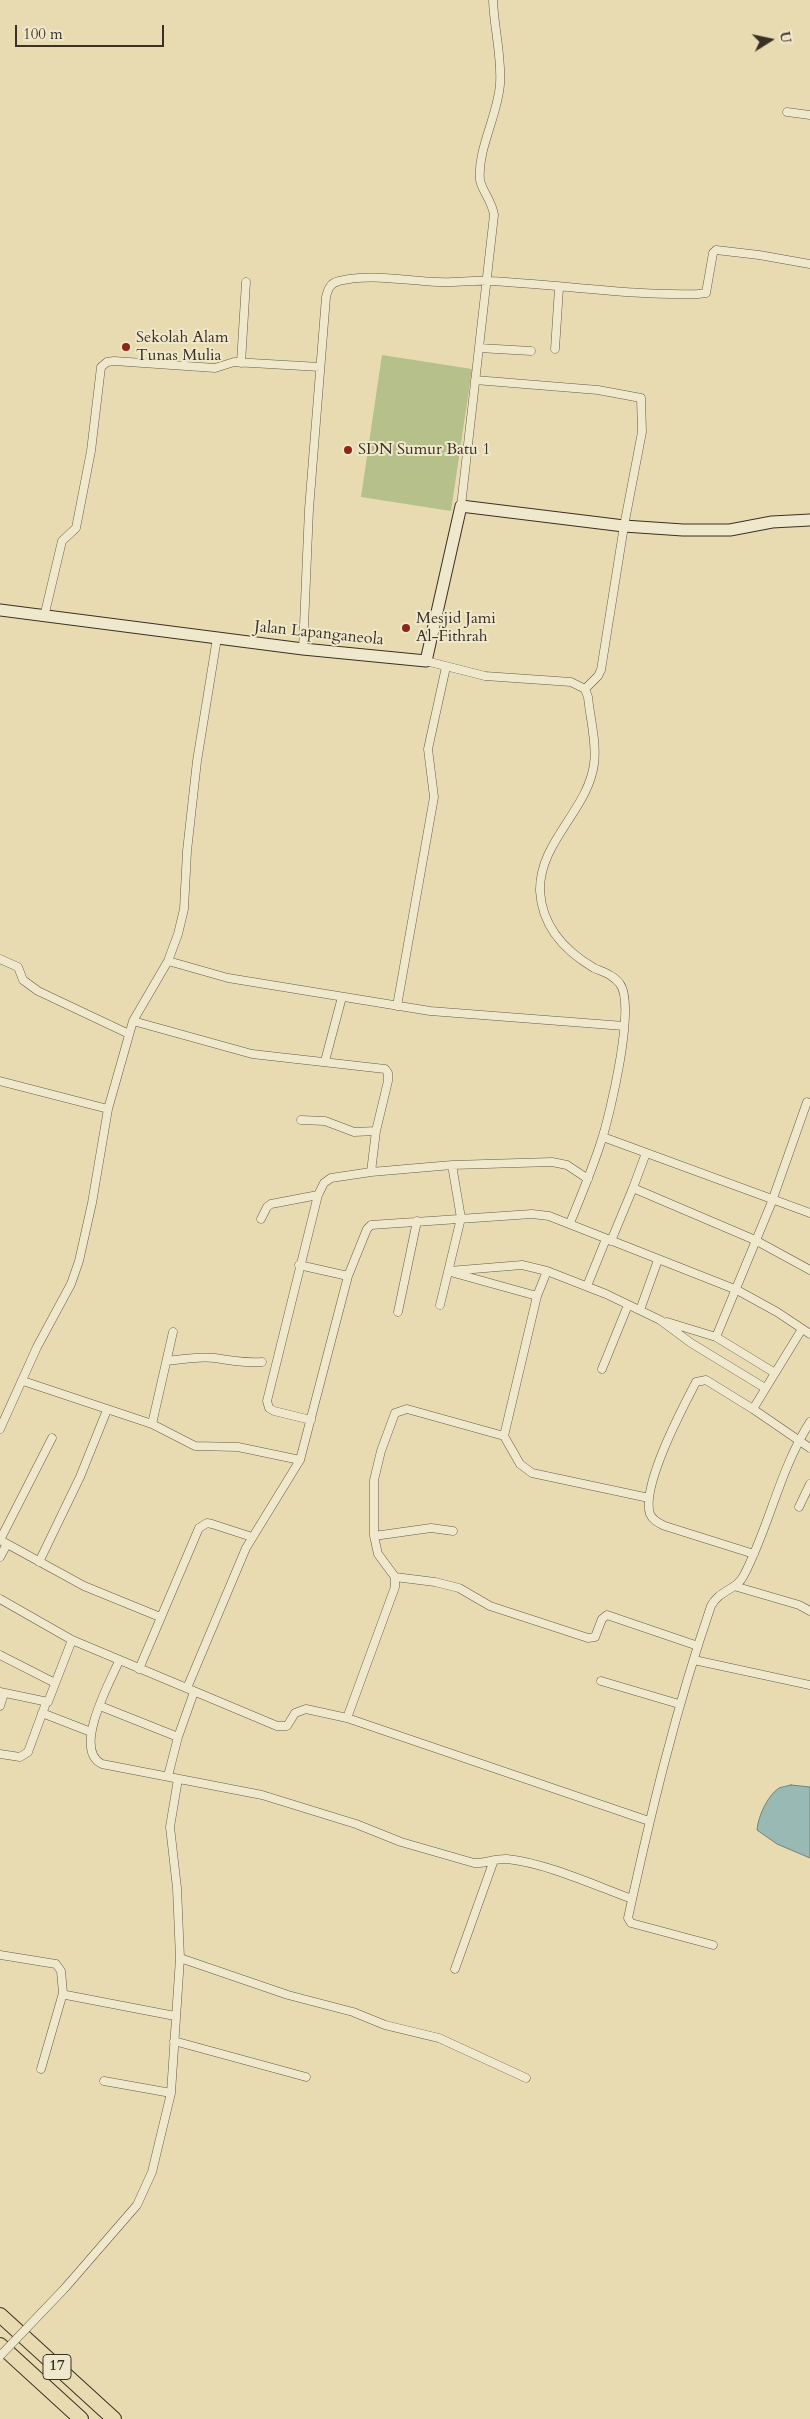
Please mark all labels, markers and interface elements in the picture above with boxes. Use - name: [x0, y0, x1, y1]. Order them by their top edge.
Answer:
- scale bar: [18, 15, 166, 47]
- north arrow: [745, 15, 795, 65]
- text: 100 m: [23, 24, 63, 44]
- text: U: [775, 30, 796, 45]
- place label: Sekolah Alam Tunas Mulia: [136, 328, 228, 366]
- marker: Sekolah Alam Tunas Mulia: [120, 341, 132, 353]
- place label: SDN Sumur Batu 1: [358, 440, 490, 460]
- marker: SDN Sumur Batu 1: [342, 444, 354, 456]
- place label: Mesjid Jami Al-Fithrah: [416, 609, 496, 647]
- street label: Jalan Lapanganeola: [254, 618, 384, 650]
- marker: Mesjid Jami Al-Fithrah: [400, 622, 412, 634]
- road number: 17: [43, 2354, 71, 2380]

